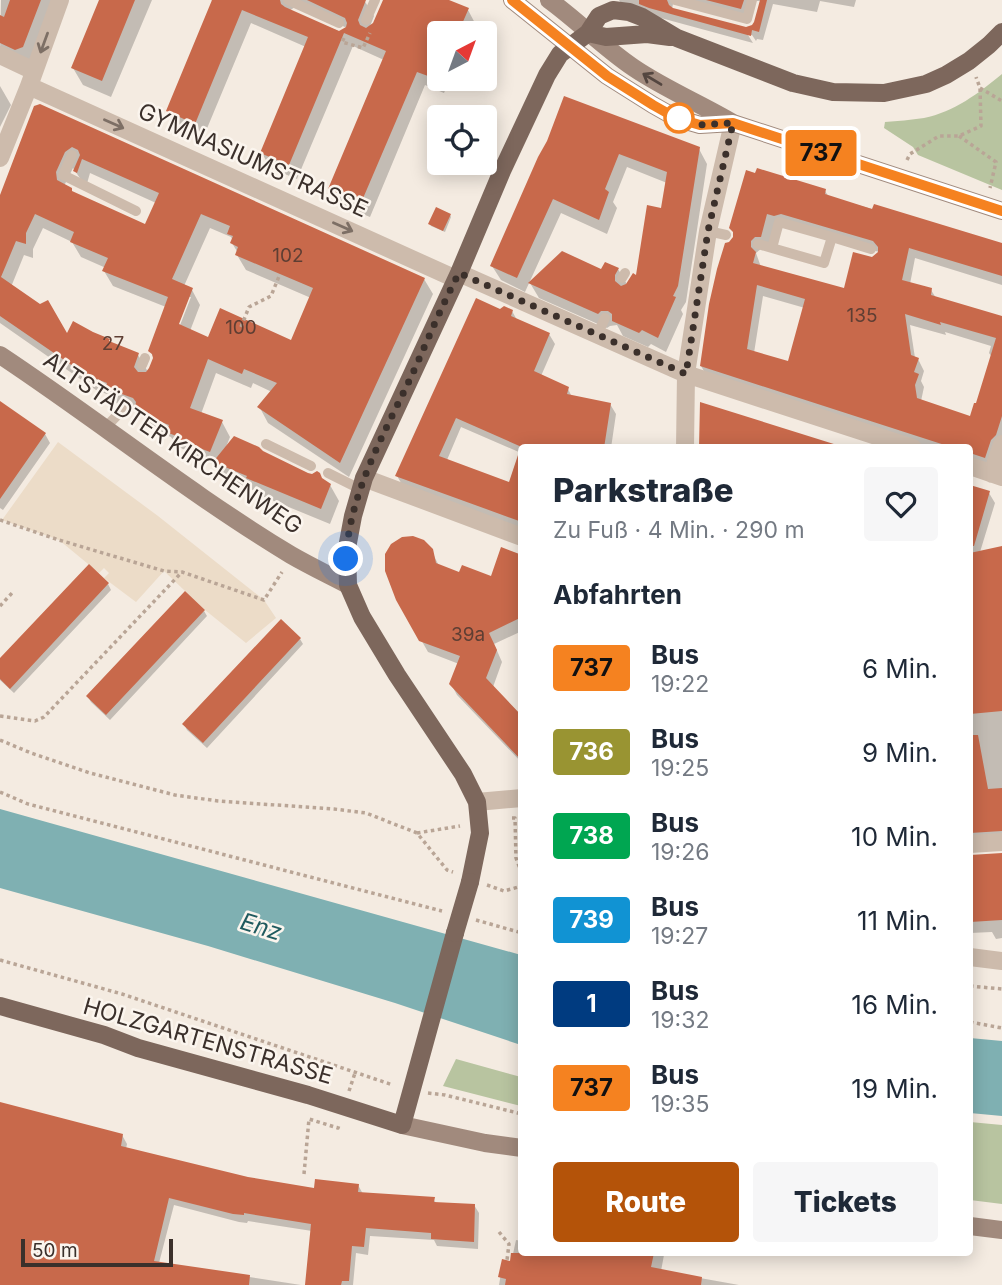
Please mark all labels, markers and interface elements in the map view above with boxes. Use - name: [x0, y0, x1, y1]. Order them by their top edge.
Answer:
- north arrow: [427, 21, 497, 91]
- map controls: [427, 21, 497, 175]
- one-way arrow: [37, 31, 49, 53]
- one-way arrow: [642, 72, 662, 86]
- street label: GYMNASIUMSTRASSE: [134, 97, 372, 223]
- unlabelled marker: [664, 103, 694, 133]
- button: locate: [427, 105, 497, 175]
- one-way arrow: [102, 118, 124, 131]
- line badge: 737: [781, 130, 861, 176]
- text: 737: [799, 138, 843, 167]
- one-way arrow: [332, 221, 354, 234]
- house number: 102: [272, 244, 304, 267]
- house number: 135: [846, 304, 878, 327]
- house number: 100: [225, 316, 257, 339]
- house number: 27: [102, 332, 124, 355]
- street label: ALTSTÄDTER KIRCHENWEG: [38, 346, 308, 540]
- button: heart: [864, 467, 938, 541]
- text: Parkstraße: [553, 470, 734, 510]
- text: Zu Fuß · 4 Min. · 290 m: [553, 516, 805, 544]
- your location: [328, 541, 363, 576]
- text: Abfahrten: [553, 579, 682, 610]
- house number: 39a: [451, 623, 485, 646]
- text: Bus: [651, 639, 699, 670]
- text: 737: [570, 653, 613, 682]
- text: 6 Min.: [862, 653, 938, 684]
- text: 19:22: [651, 670, 709, 698]
- text: Bus: [651, 723, 699, 754]
- text: 736: [569, 737, 614, 766]
- text: 9 Min.: [862, 737, 938, 768]
- text: 19:25: [651, 754, 709, 782]
- text: Bus: [651, 807, 699, 838]
- text: 738: [569, 821, 614, 850]
- text: 10 Min.: [851, 821, 938, 852]
- text: 19:26: [651, 838, 710, 866]
- text: Bus: [651, 891, 699, 922]
- text: 739: [569, 905, 614, 934]
- text: 11 Min.: [857, 905, 938, 936]
- water label: Enz: [237, 907, 285, 947]
- text: 19:27: [651, 922, 708, 950]
- text: Bus: [651, 975, 699, 1006]
- text: 1: [586, 989, 597, 1018]
- text: 16 Min.: [851, 989, 938, 1020]
- street label: HOLZGARTENSTRASSE: [80, 992, 336, 1090]
- text: 19:32: [651, 1006, 709, 1034]
- text: Bus: [651, 1059, 699, 1090]
- text: 737: [570, 1073, 613, 1102]
- text: 19 Min.: [851, 1073, 938, 1104]
- text: 19:35: [651, 1090, 709, 1118]
- button: Route: [553, 1162, 739, 1242]
- button: Tickets: [753, 1162, 938, 1242]
- scale bar: [21, 1236, 173, 1268]
- text: 50 m: [32, 1239, 78, 1262]

